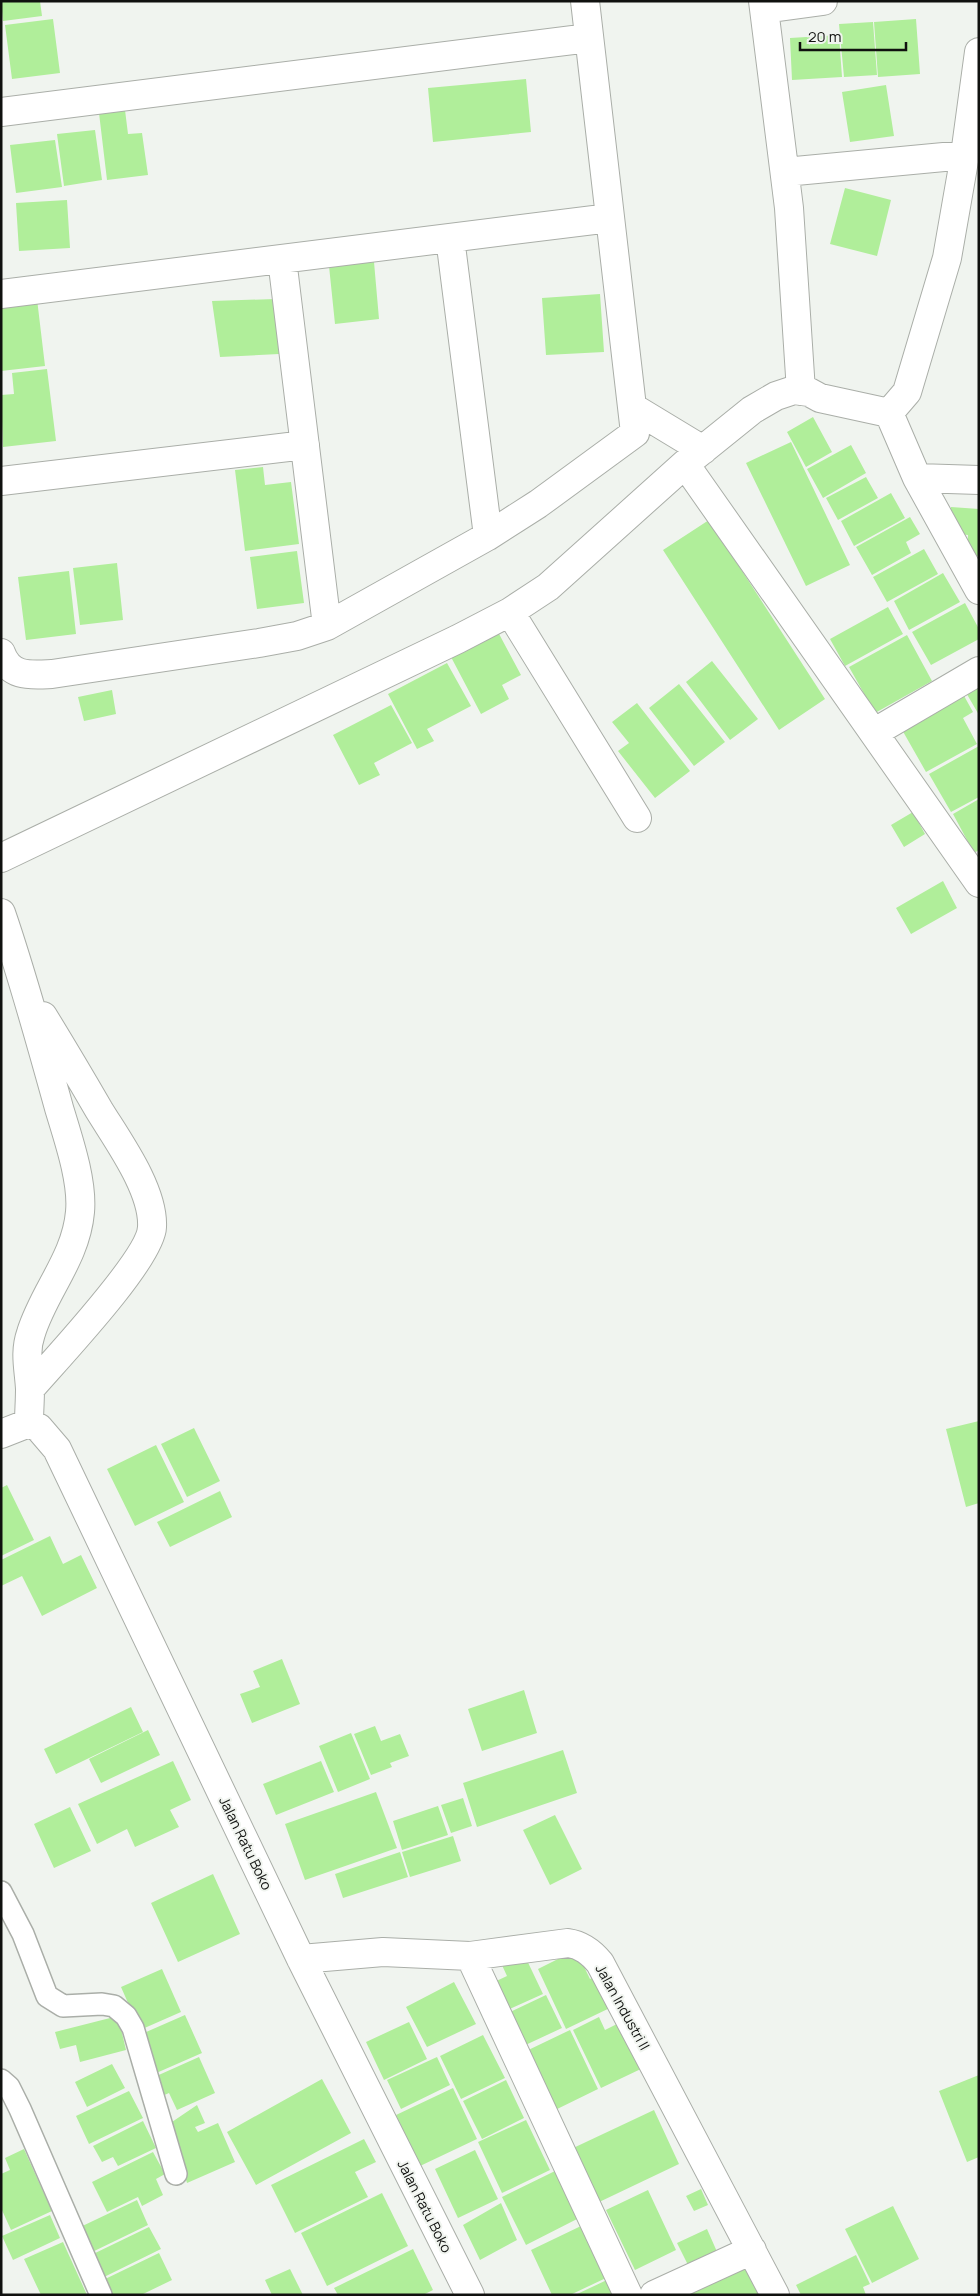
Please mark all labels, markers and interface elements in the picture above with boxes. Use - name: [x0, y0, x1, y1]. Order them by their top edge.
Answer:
- scale bar: [800, 20, 906, 52]
- text: 20 m: [808, 26, 841, 47]
- street label: Jalan Ratu Boko: [215, 1793, 277, 1893]
- street label: Jalan Industri II: [592, 1961, 654, 2053]
- street label: Jalan Ratu Boko: [393, 2156, 457, 2256]

